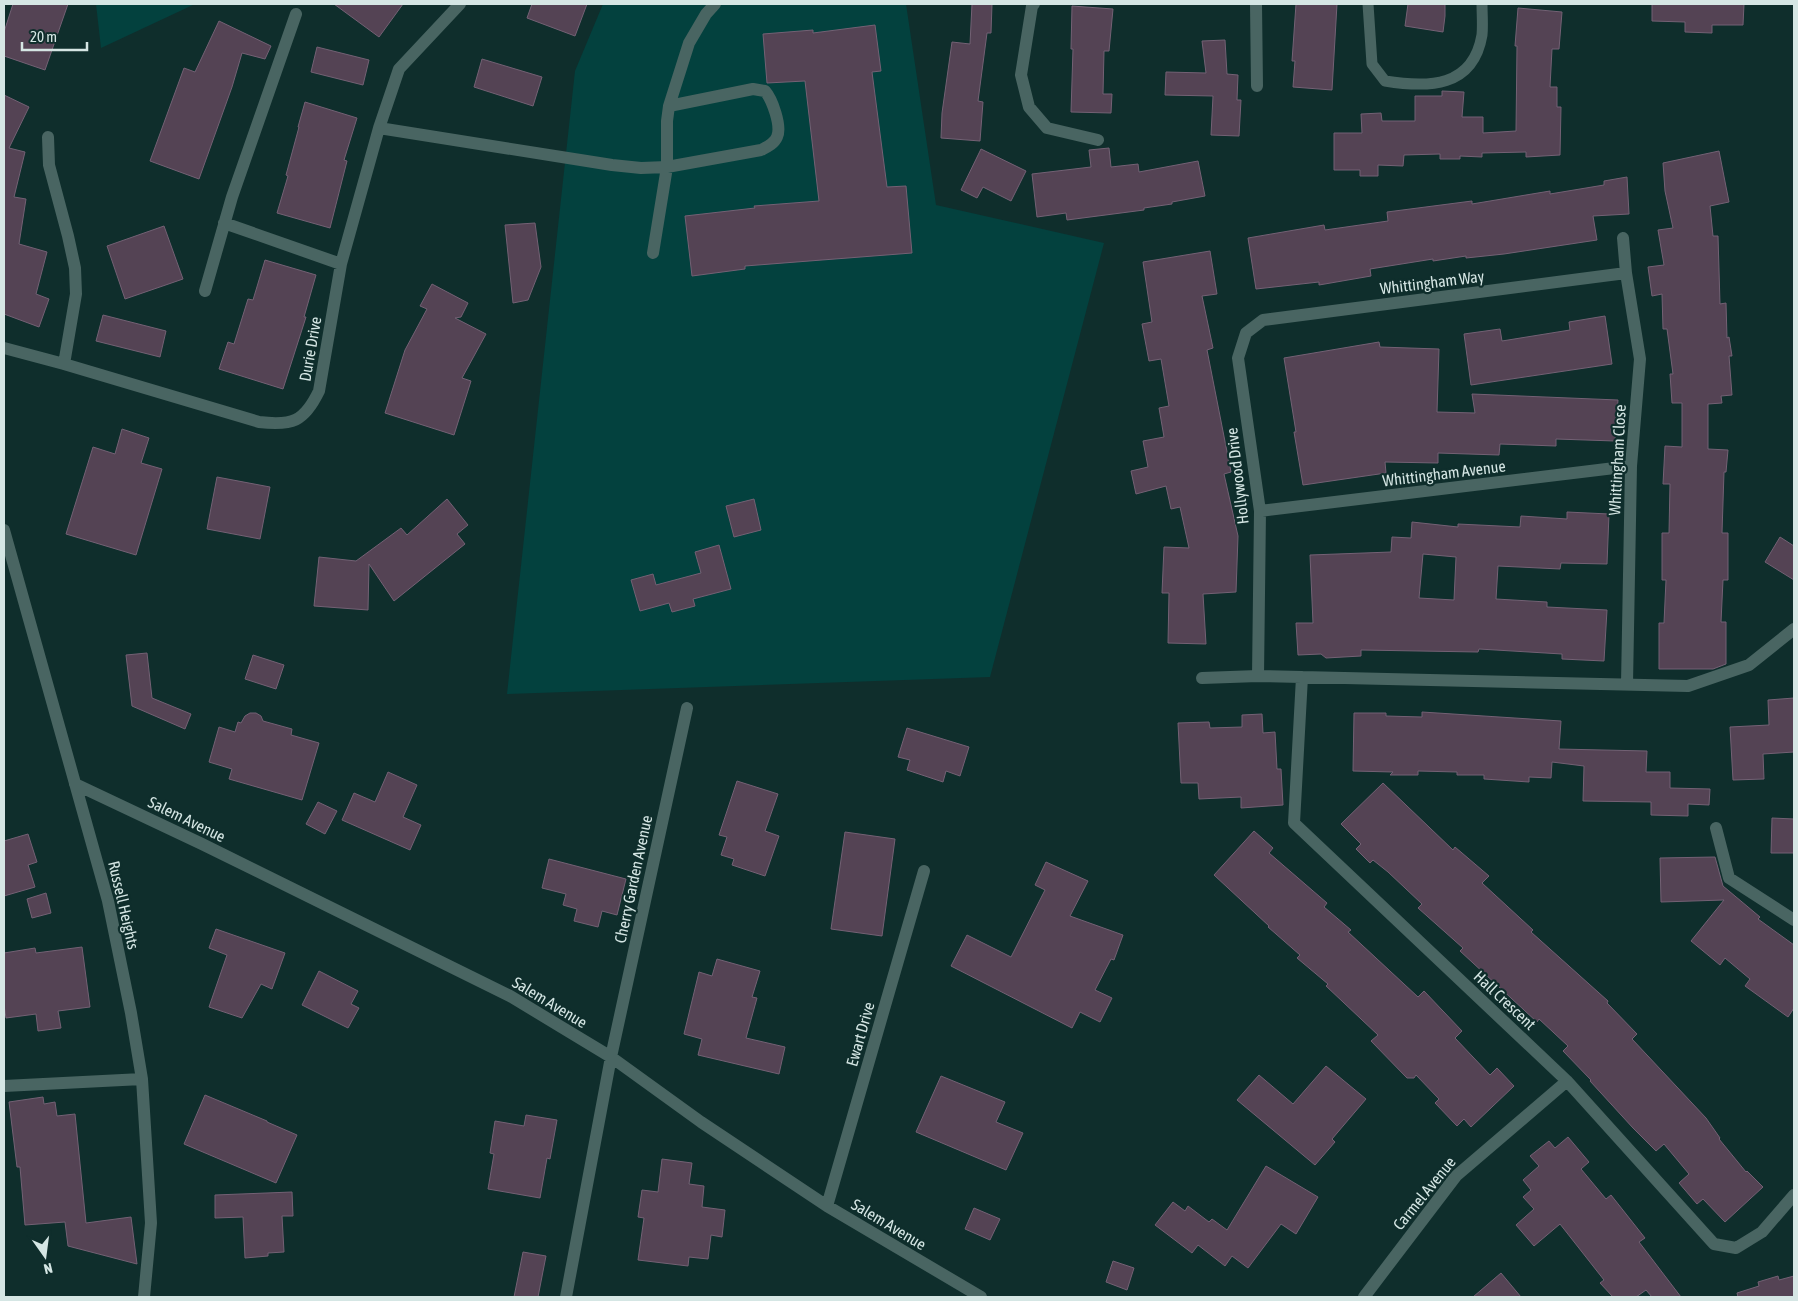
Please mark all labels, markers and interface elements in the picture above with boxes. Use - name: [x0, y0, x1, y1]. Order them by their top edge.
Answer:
- scale bar: [22, 20, 88, 52]
- text: 20 m: [30, 28, 57, 45]
- street label: Whittingham Way: [1379, 267, 1486, 298]
- street label: Durie Drive: [295, 315, 325, 383]
- street label: Whittingham Close: [1605, 404, 1630, 516]
- street label: Hollywood Drive: [1222, 427, 1253, 525]
- street label: Whittingham Avenue: [1381, 457, 1507, 490]
- street label: Salem Avenue: [146, 793, 228, 845]
- street label: Cherry Garden Avenue: [611, 813, 656, 945]
- street label: Russell Heights: [104, 859, 143, 951]
- street label: Hall Crescent: [1470, 967, 1540, 1033]
- street label: Salem Avenue: [510, 973, 590, 1031]
- street label: Ewart Drive: [842, 1000, 878, 1068]
- street label: Carmel Avenue: [1389, 1153, 1459, 1233]
- street label: Salem Avenue: [849, 1195, 929, 1253]
- north arrow: [20, 1231, 70, 1281]
- text: N: [42, 1260, 54, 1277]

